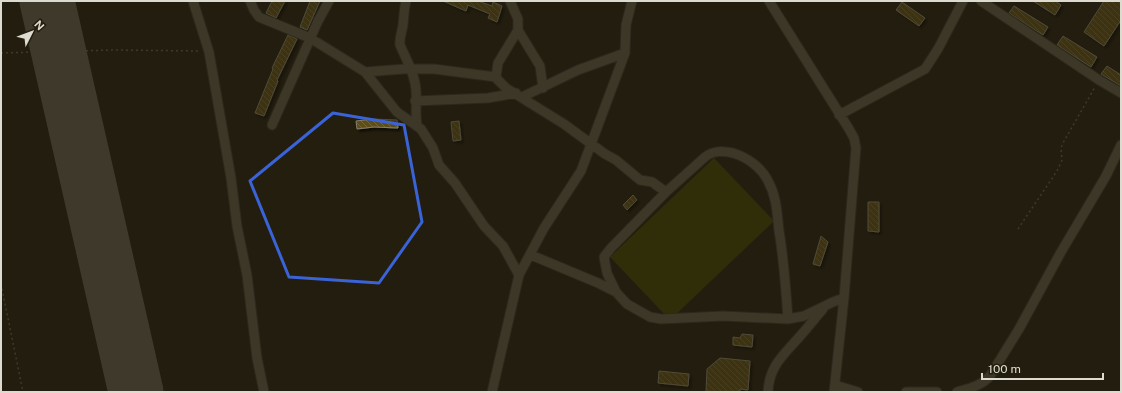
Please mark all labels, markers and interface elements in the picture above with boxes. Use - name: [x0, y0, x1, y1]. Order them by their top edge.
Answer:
- north arrow: [12, 12, 52, 52]
- text: N: [32, 18, 47, 33]
- scale bar: [982, 355, 1103, 381]
- text: 100 m: [988, 362, 1021, 376]

